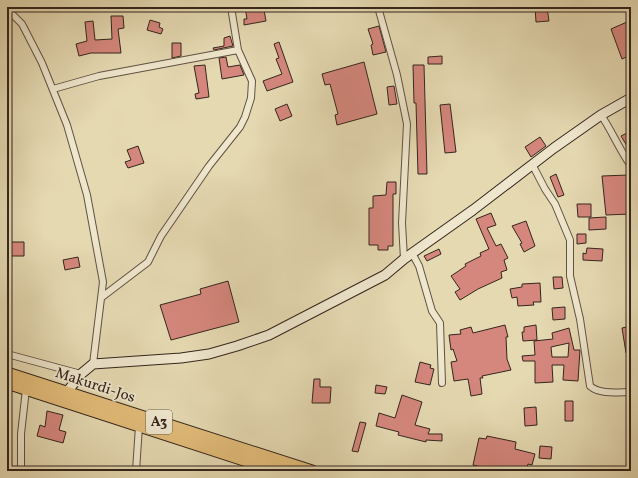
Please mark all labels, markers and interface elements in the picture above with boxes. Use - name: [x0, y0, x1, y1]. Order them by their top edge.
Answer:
- street label: Makurdi-Jos: [52, 363, 138, 409]
- road number: A3: [146, 410, 172, 434]

